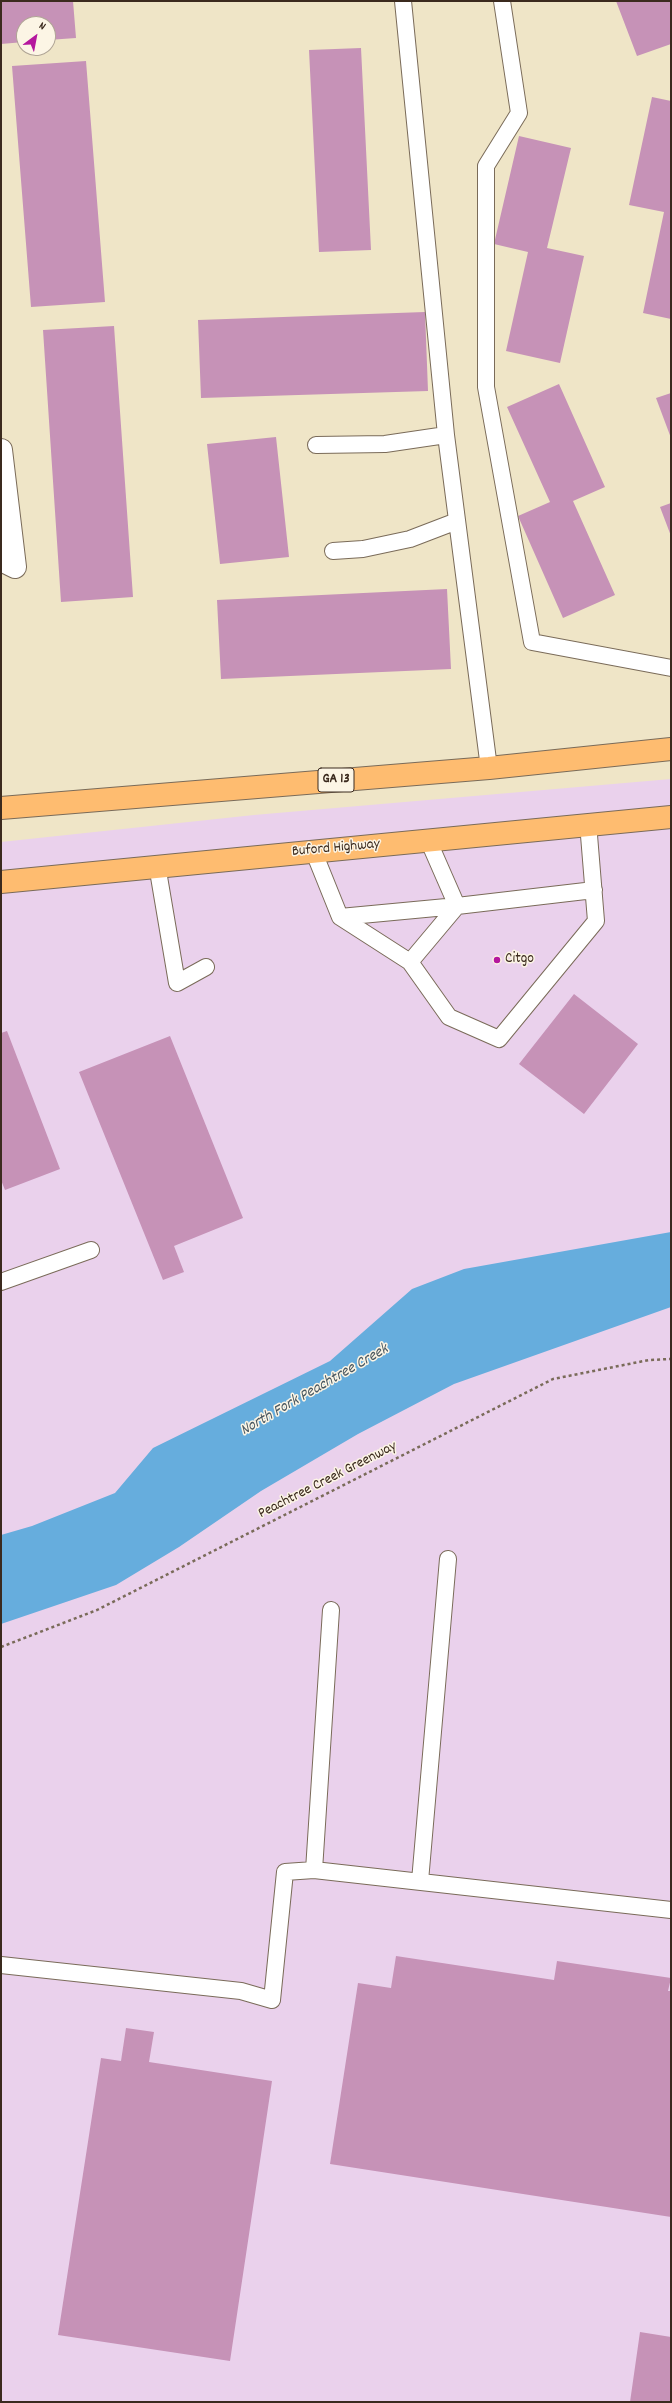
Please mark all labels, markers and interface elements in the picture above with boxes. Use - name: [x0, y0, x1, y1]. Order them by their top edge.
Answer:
- north arrow: [16, 16, 56, 56]
- text: N: [35, 18, 48, 35]
- road number: GA 13: [318, 768, 354, 792]
- street label: Buford Highway: [291, 836, 381, 862]
- place label: Citgo: [505, 951, 534, 969]
- marker: Citgo: [492, 955, 502, 965]
- water label: North Fork Peachtree Creek: [237, 1341, 393, 1441]
- street label: Peachtree Creek Greenway: [256, 1438, 400, 1524]

